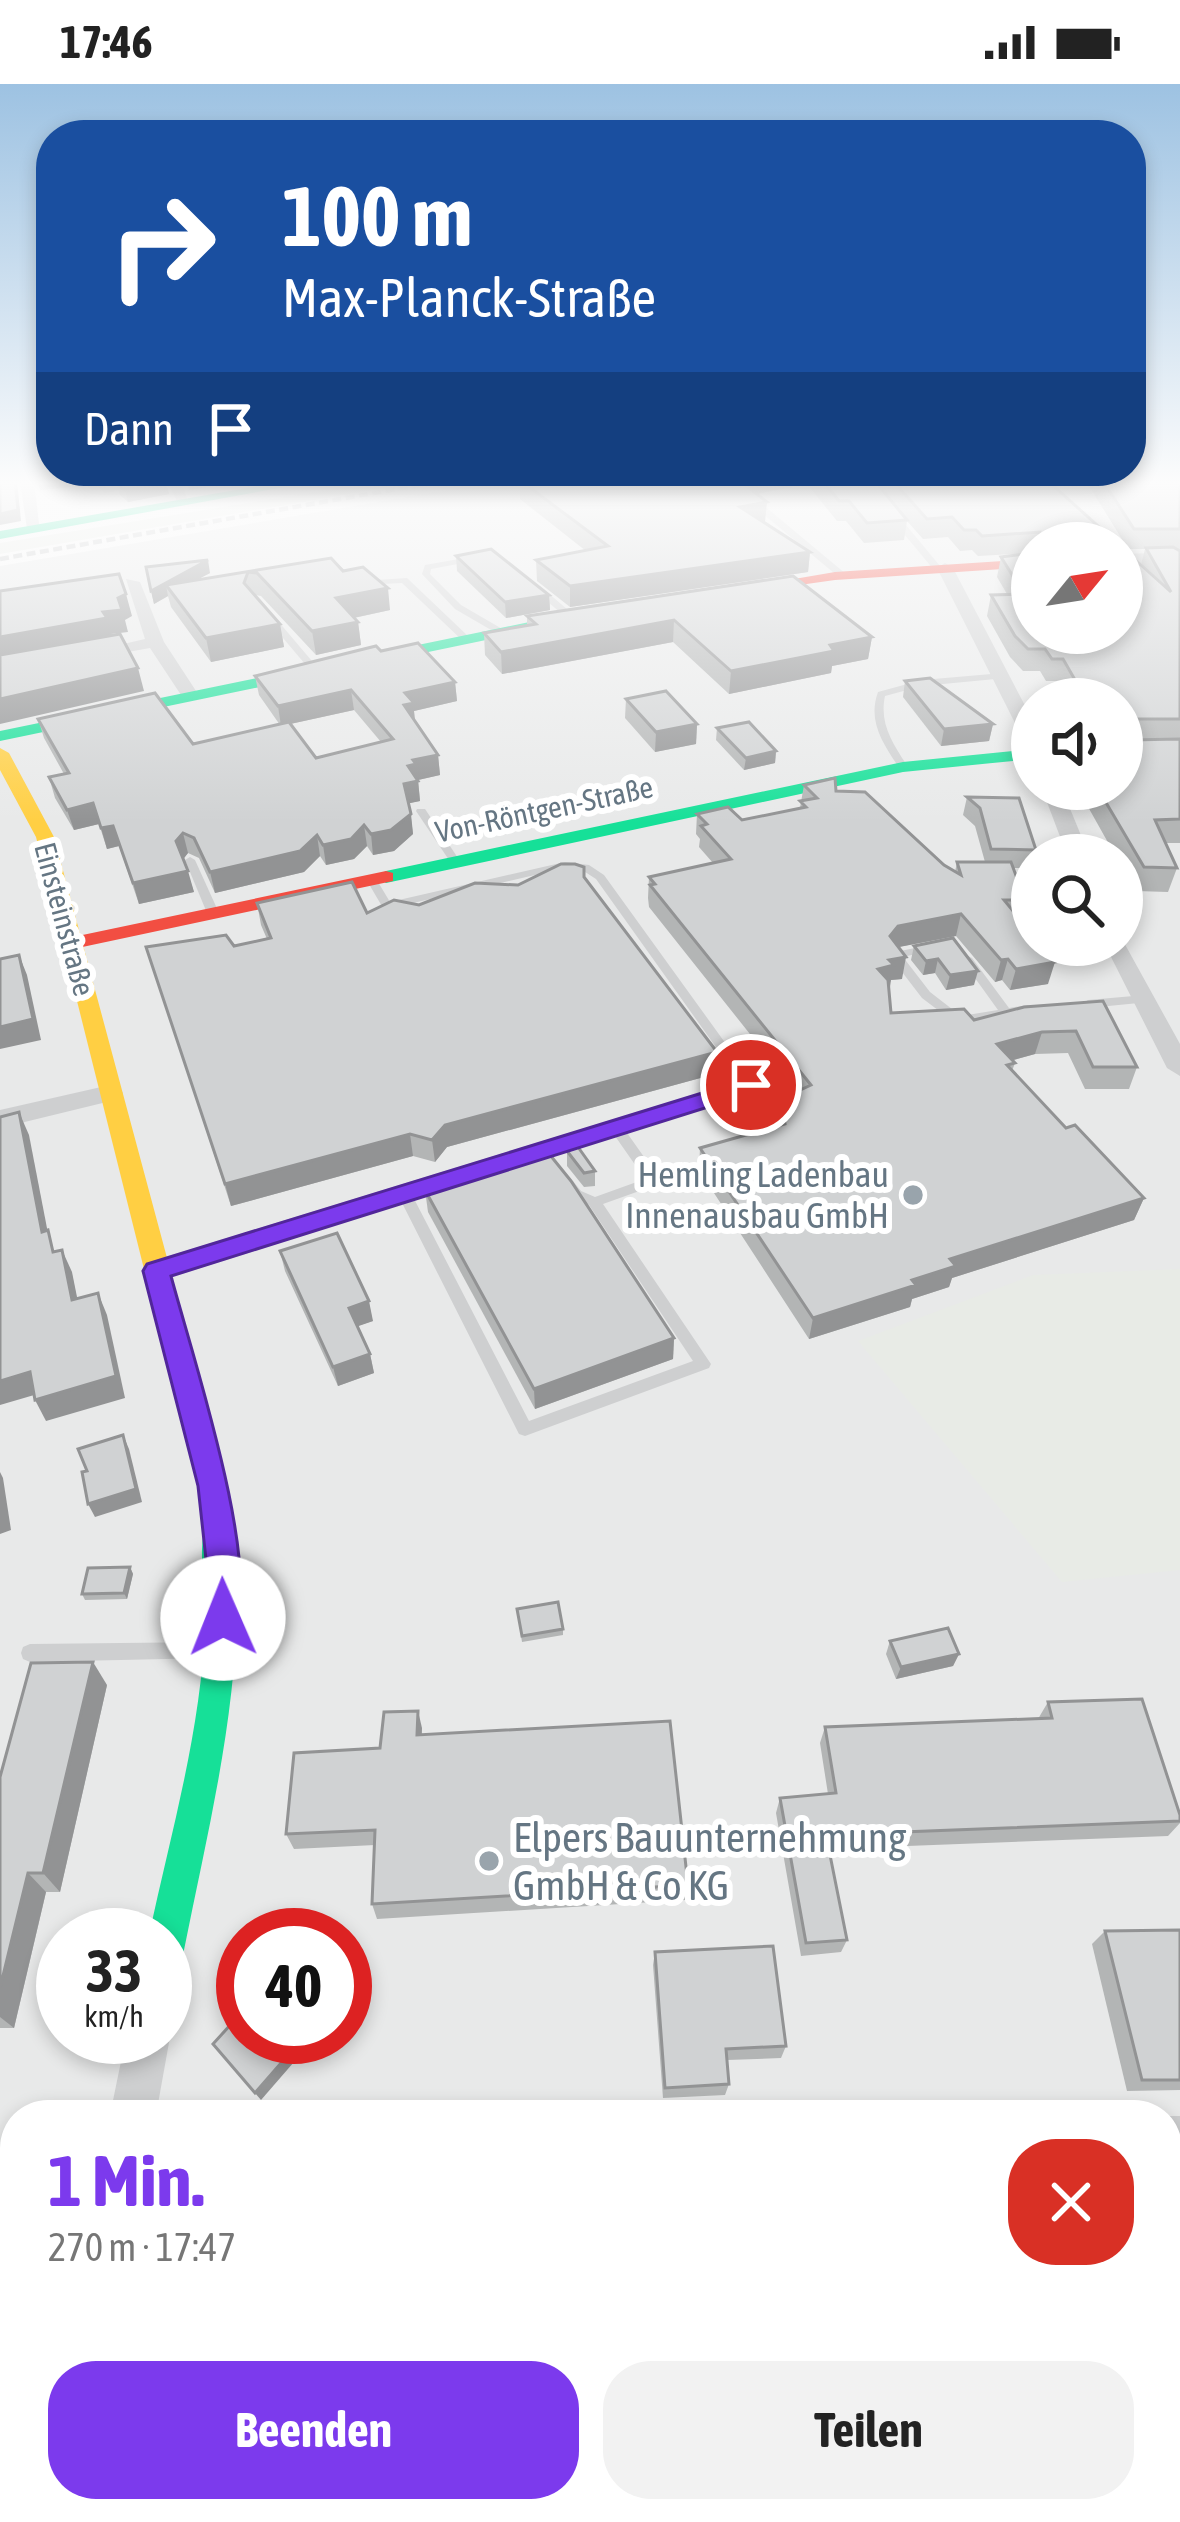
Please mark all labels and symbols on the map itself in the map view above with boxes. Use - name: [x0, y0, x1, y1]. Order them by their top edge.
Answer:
- north arrow: [1011, 522, 1143, 654]
- street label: Von-Röntgen-Straße: [432, 769, 656, 849]
- street label: Einsteinstraße: [28, 839, 102, 999]
- pin: [700, 1034, 802, 1136]
- place label: Hemling Ladenbau Innenausbau GmbH: [625, 1153, 889, 1236]
- marker: Hemling Ladenbau Innenausbau GmbH: [900, 1182, 926, 1208]
- position arrow: [160, 1555, 286, 1681]
- place label: Elpers Bauunternehmung GmbH & Co KG: [513, 1813, 906, 1909]
- marker: Elpers Bauunternehmung GmbH & Co KG: [476, 1848, 502, 1874]
- speed limit sign: 40: [216, 1908, 372, 2064]

